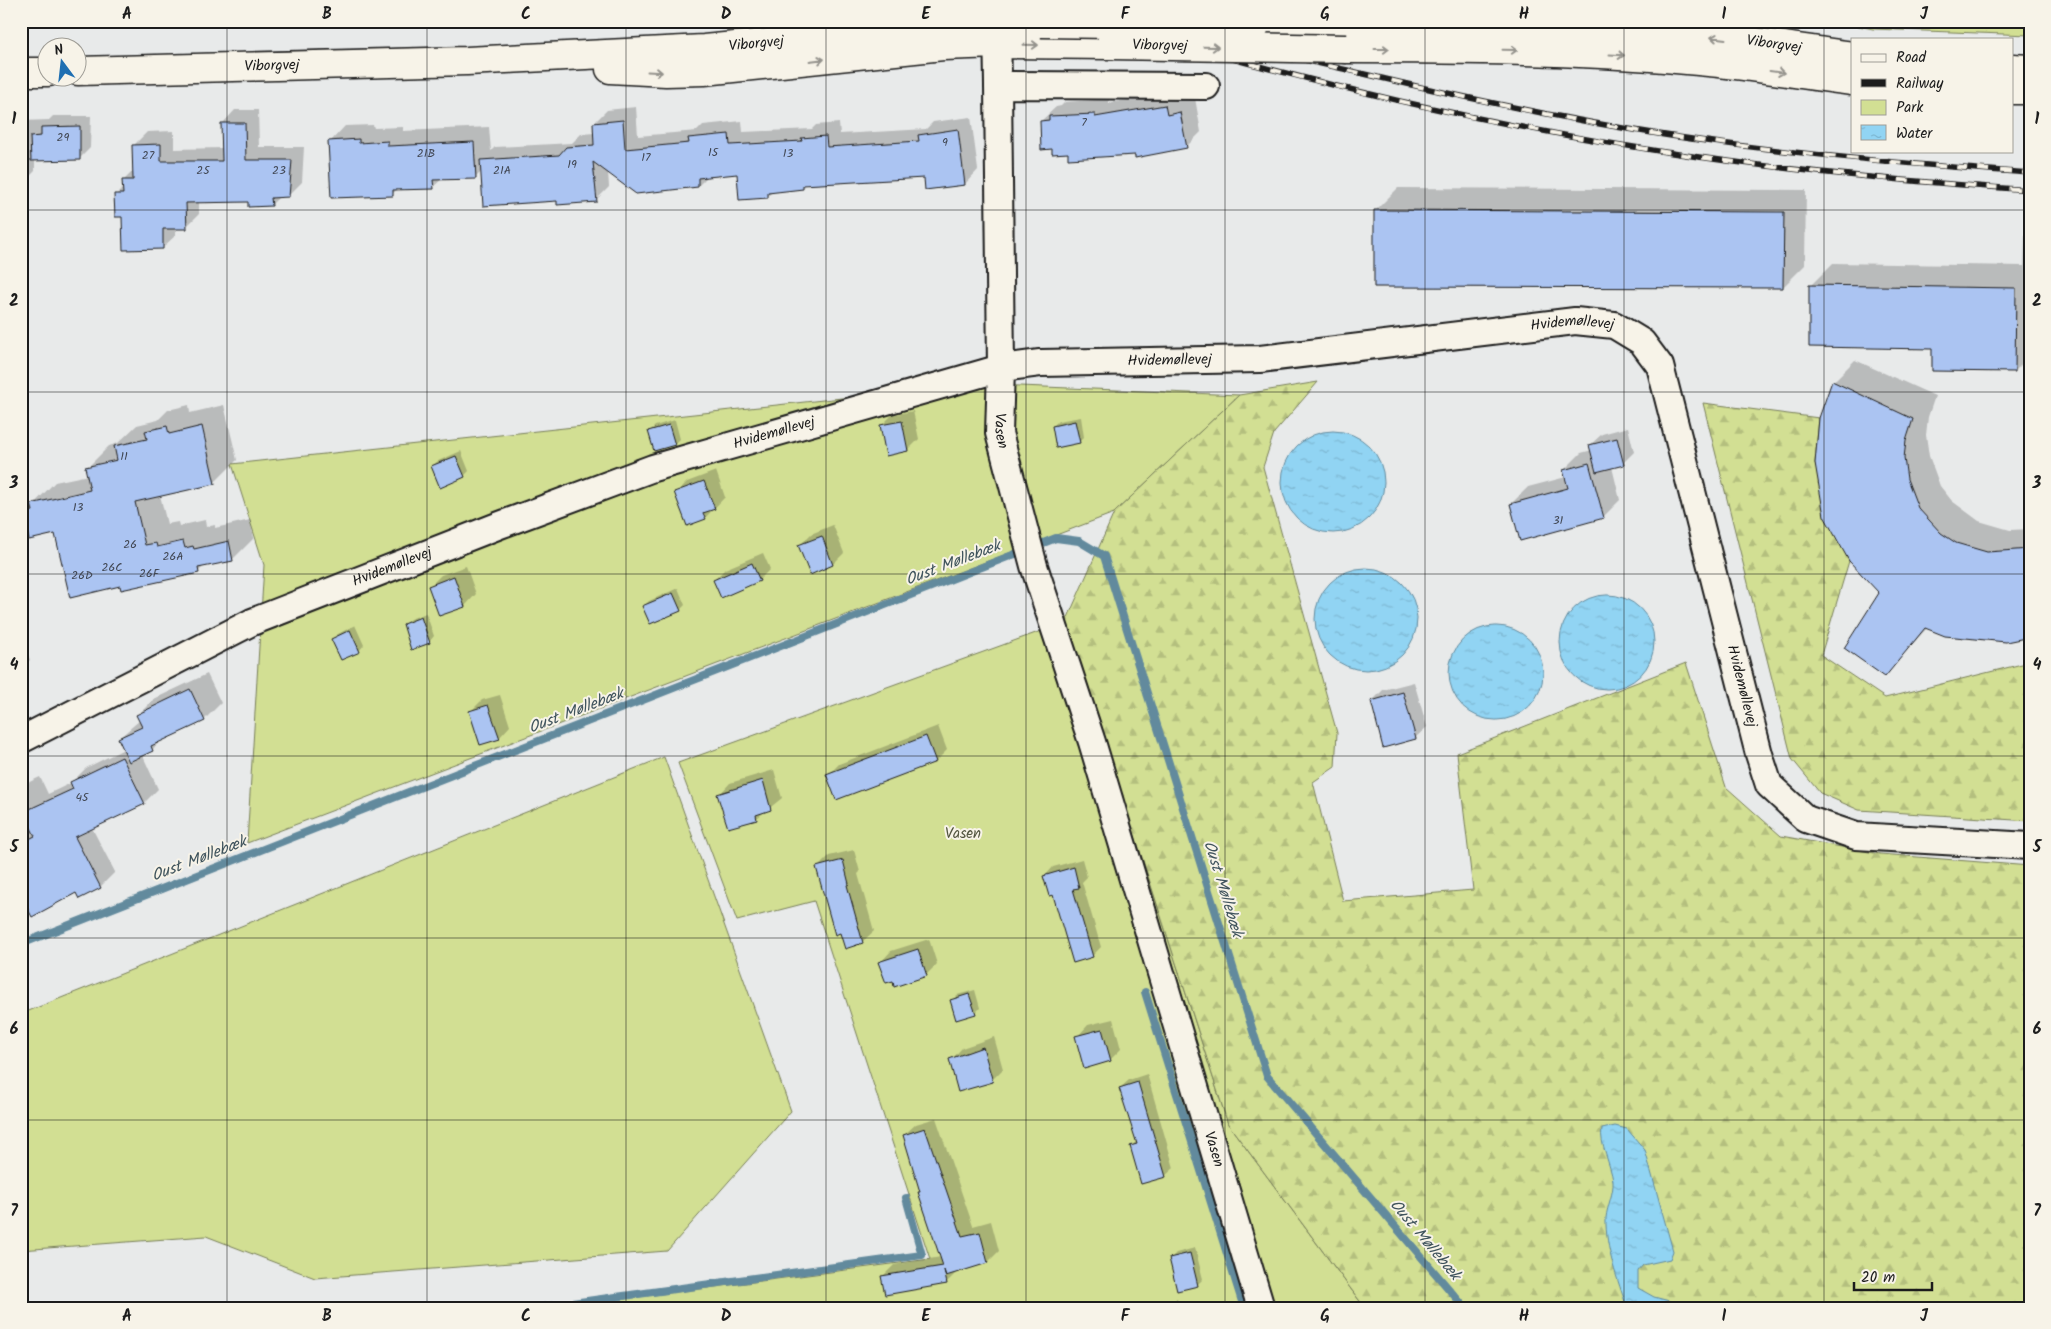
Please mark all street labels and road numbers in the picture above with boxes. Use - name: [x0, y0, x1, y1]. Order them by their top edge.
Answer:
- street label: Viborgvej: [728, 29, 786, 59]
- street label: Viborgvej: [1745, 29, 1804, 61]
- street label: Viborgvej: [1132, 33, 1189, 58]
- street label: Viborgvej: [244, 53, 301, 79]
- street label: Hvidemøllevej: [1529, 309, 1617, 338]
- street label: Hvidemøllevej: [1127, 348, 1213, 373]
- street label: Hvidemøllevej: [730, 410, 819, 456]
- street label: Vasen: [987, 412, 1015, 452]
- street label: Hvidemøllevej: [349, 540, 437, 594]
- street label: Hvidemøllevej: [1720, 642, 1764, 731]
- street label: Vasen: [1197, 1129, 1230, 1170]

